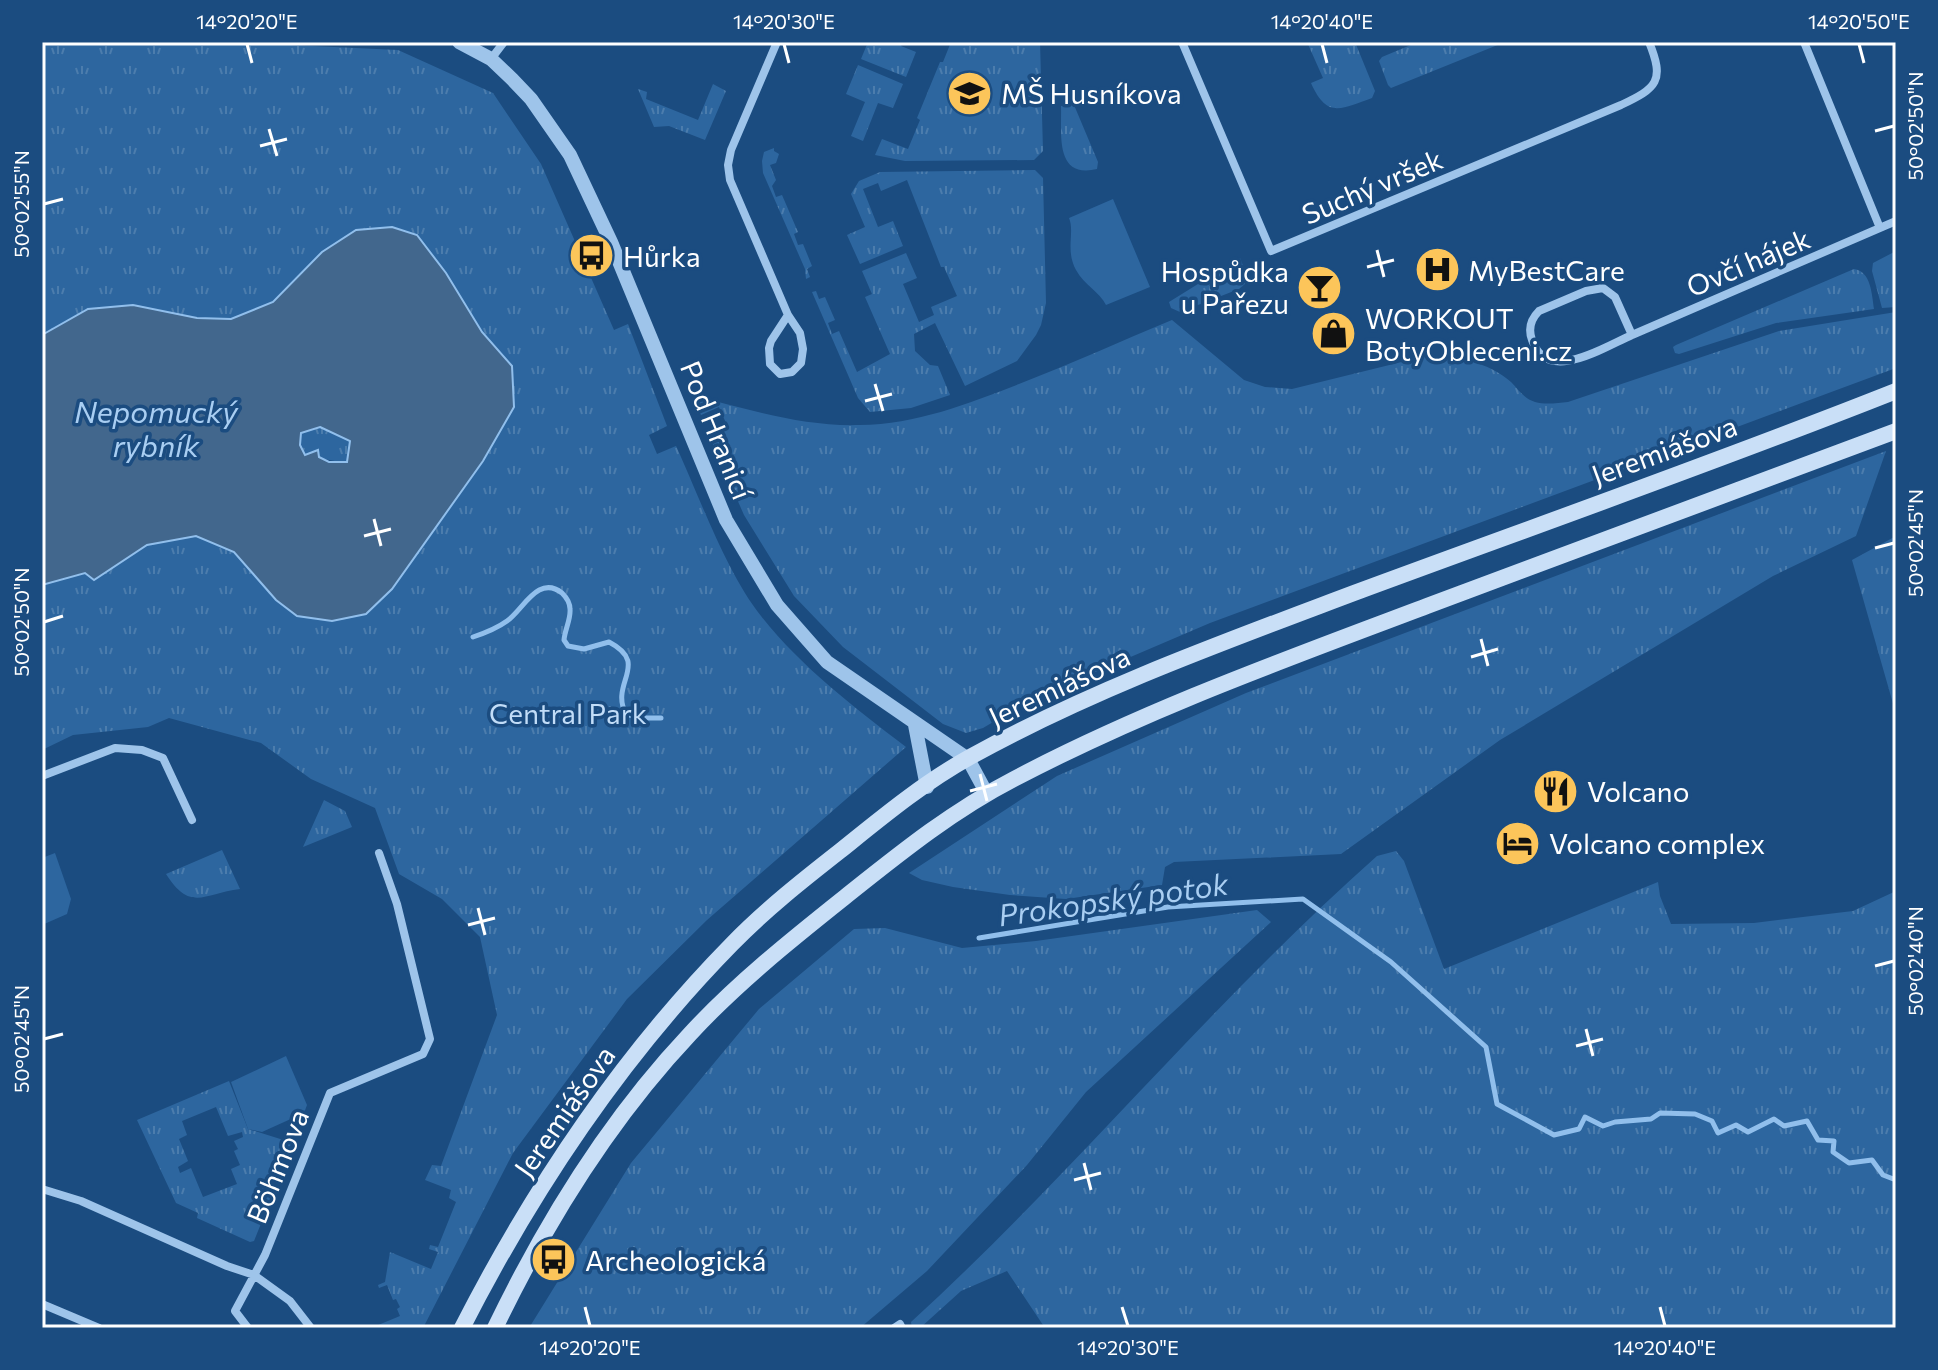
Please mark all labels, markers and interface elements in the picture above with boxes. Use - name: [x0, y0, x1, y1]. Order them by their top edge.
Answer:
- text: 14°20'20"E: [196, 9, 298, 33]
- text: 14°20'30"E: [733, 9, 835, 33]
- text: 14°20'40"E: [1271, 9, 1373, 33]
- text: 14°20'50"E: [1808, 9, 1910, 33]
- school or university icon: MŠ Husníkova: [946, 69, 994, 117]
- text: 50°02'50"N: [1903, 71, 1927, 181]
- place label: MŠ Husníkova: [1001, 76, 1182, 110]
- street label: Suchý vršek: [1297, 141, 1447, 231]
- text: 50°02'55"N: [9, 150, 33, 258]
- street label: Ovčí hájek: [1681, 221, 1815, 303]
- bus stop icon: Hůrka: [568, 232, 616, 280]
- place label: Hůrka: [623, 239, 701, 273]
- hospital icon: MyBestCare: [1413, 246, 1461, 294]
- place label: MyBestCare: [1468, 253, 1625, 287]
- place label: Hospůdka u Pařezu: [1161, 254, 1289, 320]
- bar icon: Hospůdka u Pařezu: [1296, 263, 1344, 311]
- place label: WORKOUT BotyObleceni.cz: [1365, 301, 1572, 367]
- shop icon: WORKOUT BotyObleceni.cz: [1310, 310, 1358, 358]
- street label: Pod Hranicí: [674, 356, 760, 505]
- water label: Nepomucký rybník: [74, 392, 239, 463]
- street label: Jeremiášova: [1587, 408, 1741, 492]
- text: 50°02'45"N: [1903, 489, 1927, 597]
- text: 50°02'50"N: [9, 567, 33, 677]
- street label: Jeremiášova: [983, 638, 1135, 734]
- park label: Central Park: [489, 696, 647, 730]
- restaurant icon: Volcano: [1532, 767, 1580, 815]
- place label: Volcano: [1587, 774, 1689, 808]
- hotel icon: Volcano complex: [1494, 819, 1542, 867]
- place label: Volcano complex: [1549, 826, 1765, 860]
- water label: Prokopský potok: [996, 863, 1231, 932]
- text: 50°02'40"N: [1903, 906, 1927, 1016]
- text: 50°02'45"N: [9, 985, 33, 1093]
- street label: Jeremiášova: [506, 1039, 622, 1183]
- street label: Böhmova: [239, 1104, 315, 1228]
- bus stop icon: Archeologická: [530, 1236, 578, 1284]
- place label: Archeologická: [585, 1243, 766, 1277]
- text: 14°20'20"E: [539, 1335, 641, 1359]
- text: 14°20'30"E: [1077, 1335, 1179, 1359]
- text: 14°20'40"E: [1614, 1335, 1716, 1359]

